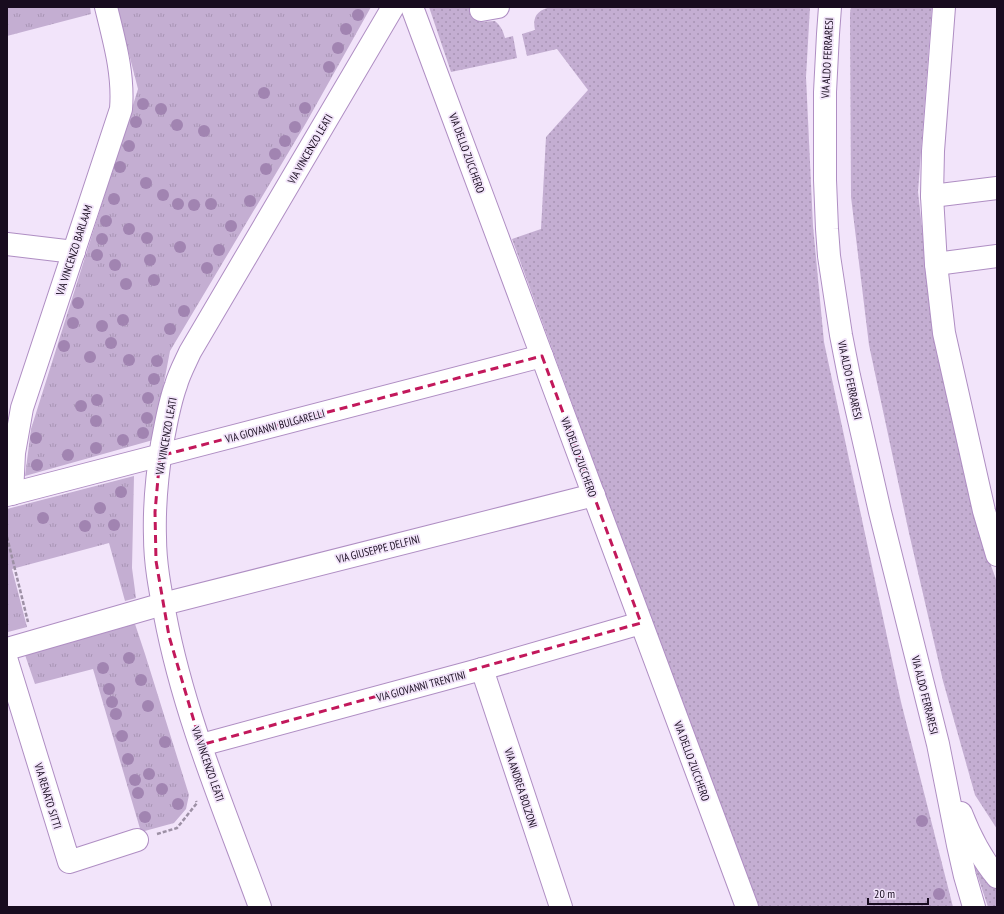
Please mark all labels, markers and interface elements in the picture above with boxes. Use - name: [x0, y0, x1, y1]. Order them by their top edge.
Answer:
- street label: VIA ALDO FERRARESI: [818, 17, 836, 100]
- street label: VIA DELLO ZUCCHERO: [446, 110, 488, 195]
- street label: VIA VINCENZO LEATI: [284, 112, 336, 187]
- street label: VIA VINCENZO BARLAAM: [52, 203, 95, 298]
- street label: VIA ALDO FERRARESI: [835, 338, 865, 421]
- street label: VIA VINCENZO LEATI: [152, 396, 180, 477]
- street label: VIA GIOVANNI BULGARELLI: [223, 406, 326, 446]
- street label: VIA DELLO ZUCCHERO: [558, 414, 600, 499]
- street label: VIA GIUSEPPE DELFINI: [334, 532, 421, 566]
- street label: VIA ALDO FERRARESI: [908, 653, 942, 736]
- street label: VIA GIOVANNI TRENTINI: [374, 667, 467, 705]
- street label: VIA DELLO ZUCCHERO: [671, 718, 713, 803]
- street label: VIA VINCENZO LEATI: [188, 724, 227, 803]
- street label: VIA ANDREA BOLZONI: [501, 745, 540, 830]
- street label: VIA RENATO SITTI: [31, 760, 65, 831]
- scale bar: [868, 880, 928, 906]
- text: 20 m: [874, 886, 895, 901]

